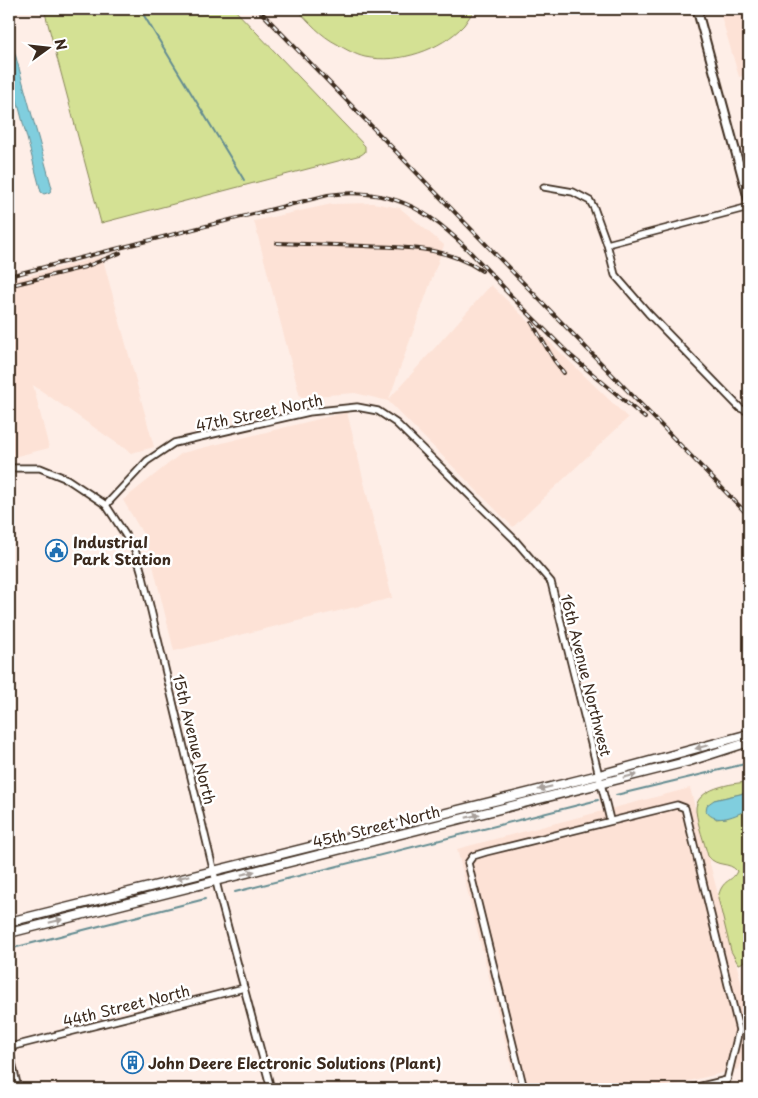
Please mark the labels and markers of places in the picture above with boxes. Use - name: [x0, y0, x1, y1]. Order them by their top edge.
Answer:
- place label: Industrial Park Station: [73, 530, 171, 570]
- public building icon: Industrial Park Station: [45, 538, 69, 562]
- building icon: John Deere Electronic Solutions (Plant): [120, 1050, 144, 1074]
- place label: John Deere Electronic Solutions (Plant): [148, 1051, 441, 1074]

